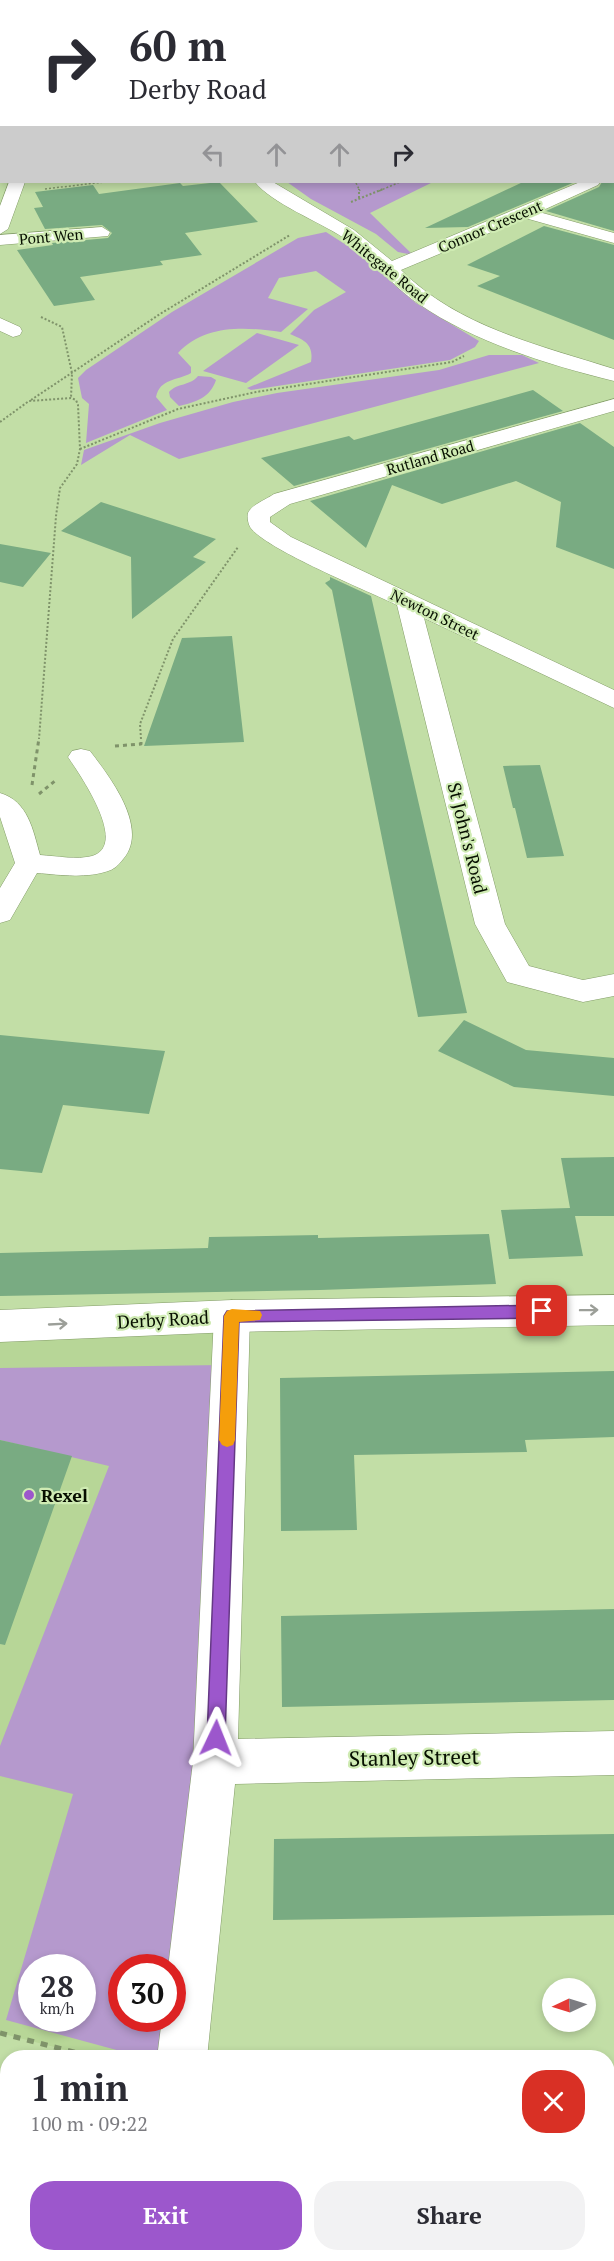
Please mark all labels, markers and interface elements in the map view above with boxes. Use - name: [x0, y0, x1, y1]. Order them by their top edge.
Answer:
- text: 60 m: [129, 17, 227, 73]
- icon: right: [30, 24, 108, 102]
- text: Derby Road: [129, 71, 267, 107]
- icon: left: [197, 138, 230, 171]
- icon: ahead: [260, 138, 293, 171]
- icon: ahead: [323, 138, 356, 171]
- icon: right: [386, 138, 419, 171]
- street label: Connor Crescent: [435, 195, 546, 257]
- street label: Pont Wen: [18, 223, 84, 249]
- street label: Whitegate Road: [337, 225, 433, 307]
- street label: Rutland Road: [384, 435, 476, 479]
- street label: Newton Street: [388, 584, 483, 644]
- street label: St John's Road: [443, 780, 493, 896]
- pin: [516, 1285, 567, 1336]
- icon: arrive: [525, 1294, 558, 1327]
- street label: Derby Road: [117, 1305, 209, 1333]
- one-way arrow: [579, 1305, 599, 1316]
- one-way arrow: [48, 1318, 68, 1329]
- place label: Rexel: [41, 1483, 88, 1507]
- marker: Rexel: [22, 1488, 36, 1502]
- position arrow: [184, 1706, 248, 1770]
- street label: Stanley Street: [349, 1742, 480, 1772]
- speed limit sign: 30: [108, 1954, 186, 2032]
- text: 28: [40, 1966, 74, 2006]
- north arrow: [542, 1978, 596, 2032]
- map controls: [542, 1978, 596, 2032]
- text: km/h: [40, 1998, 74, 2018]
- text: 1 min: [30, 2064, 128, 2111]
- button: close: [522, 2070, 585, 2133]
- text: 100 m · 09:22: [30, 2110, 148, 2137]
- button: Exit: [30, 2181, 302, 2250]
- button: Share: [314, 2181, 585, 2250]

